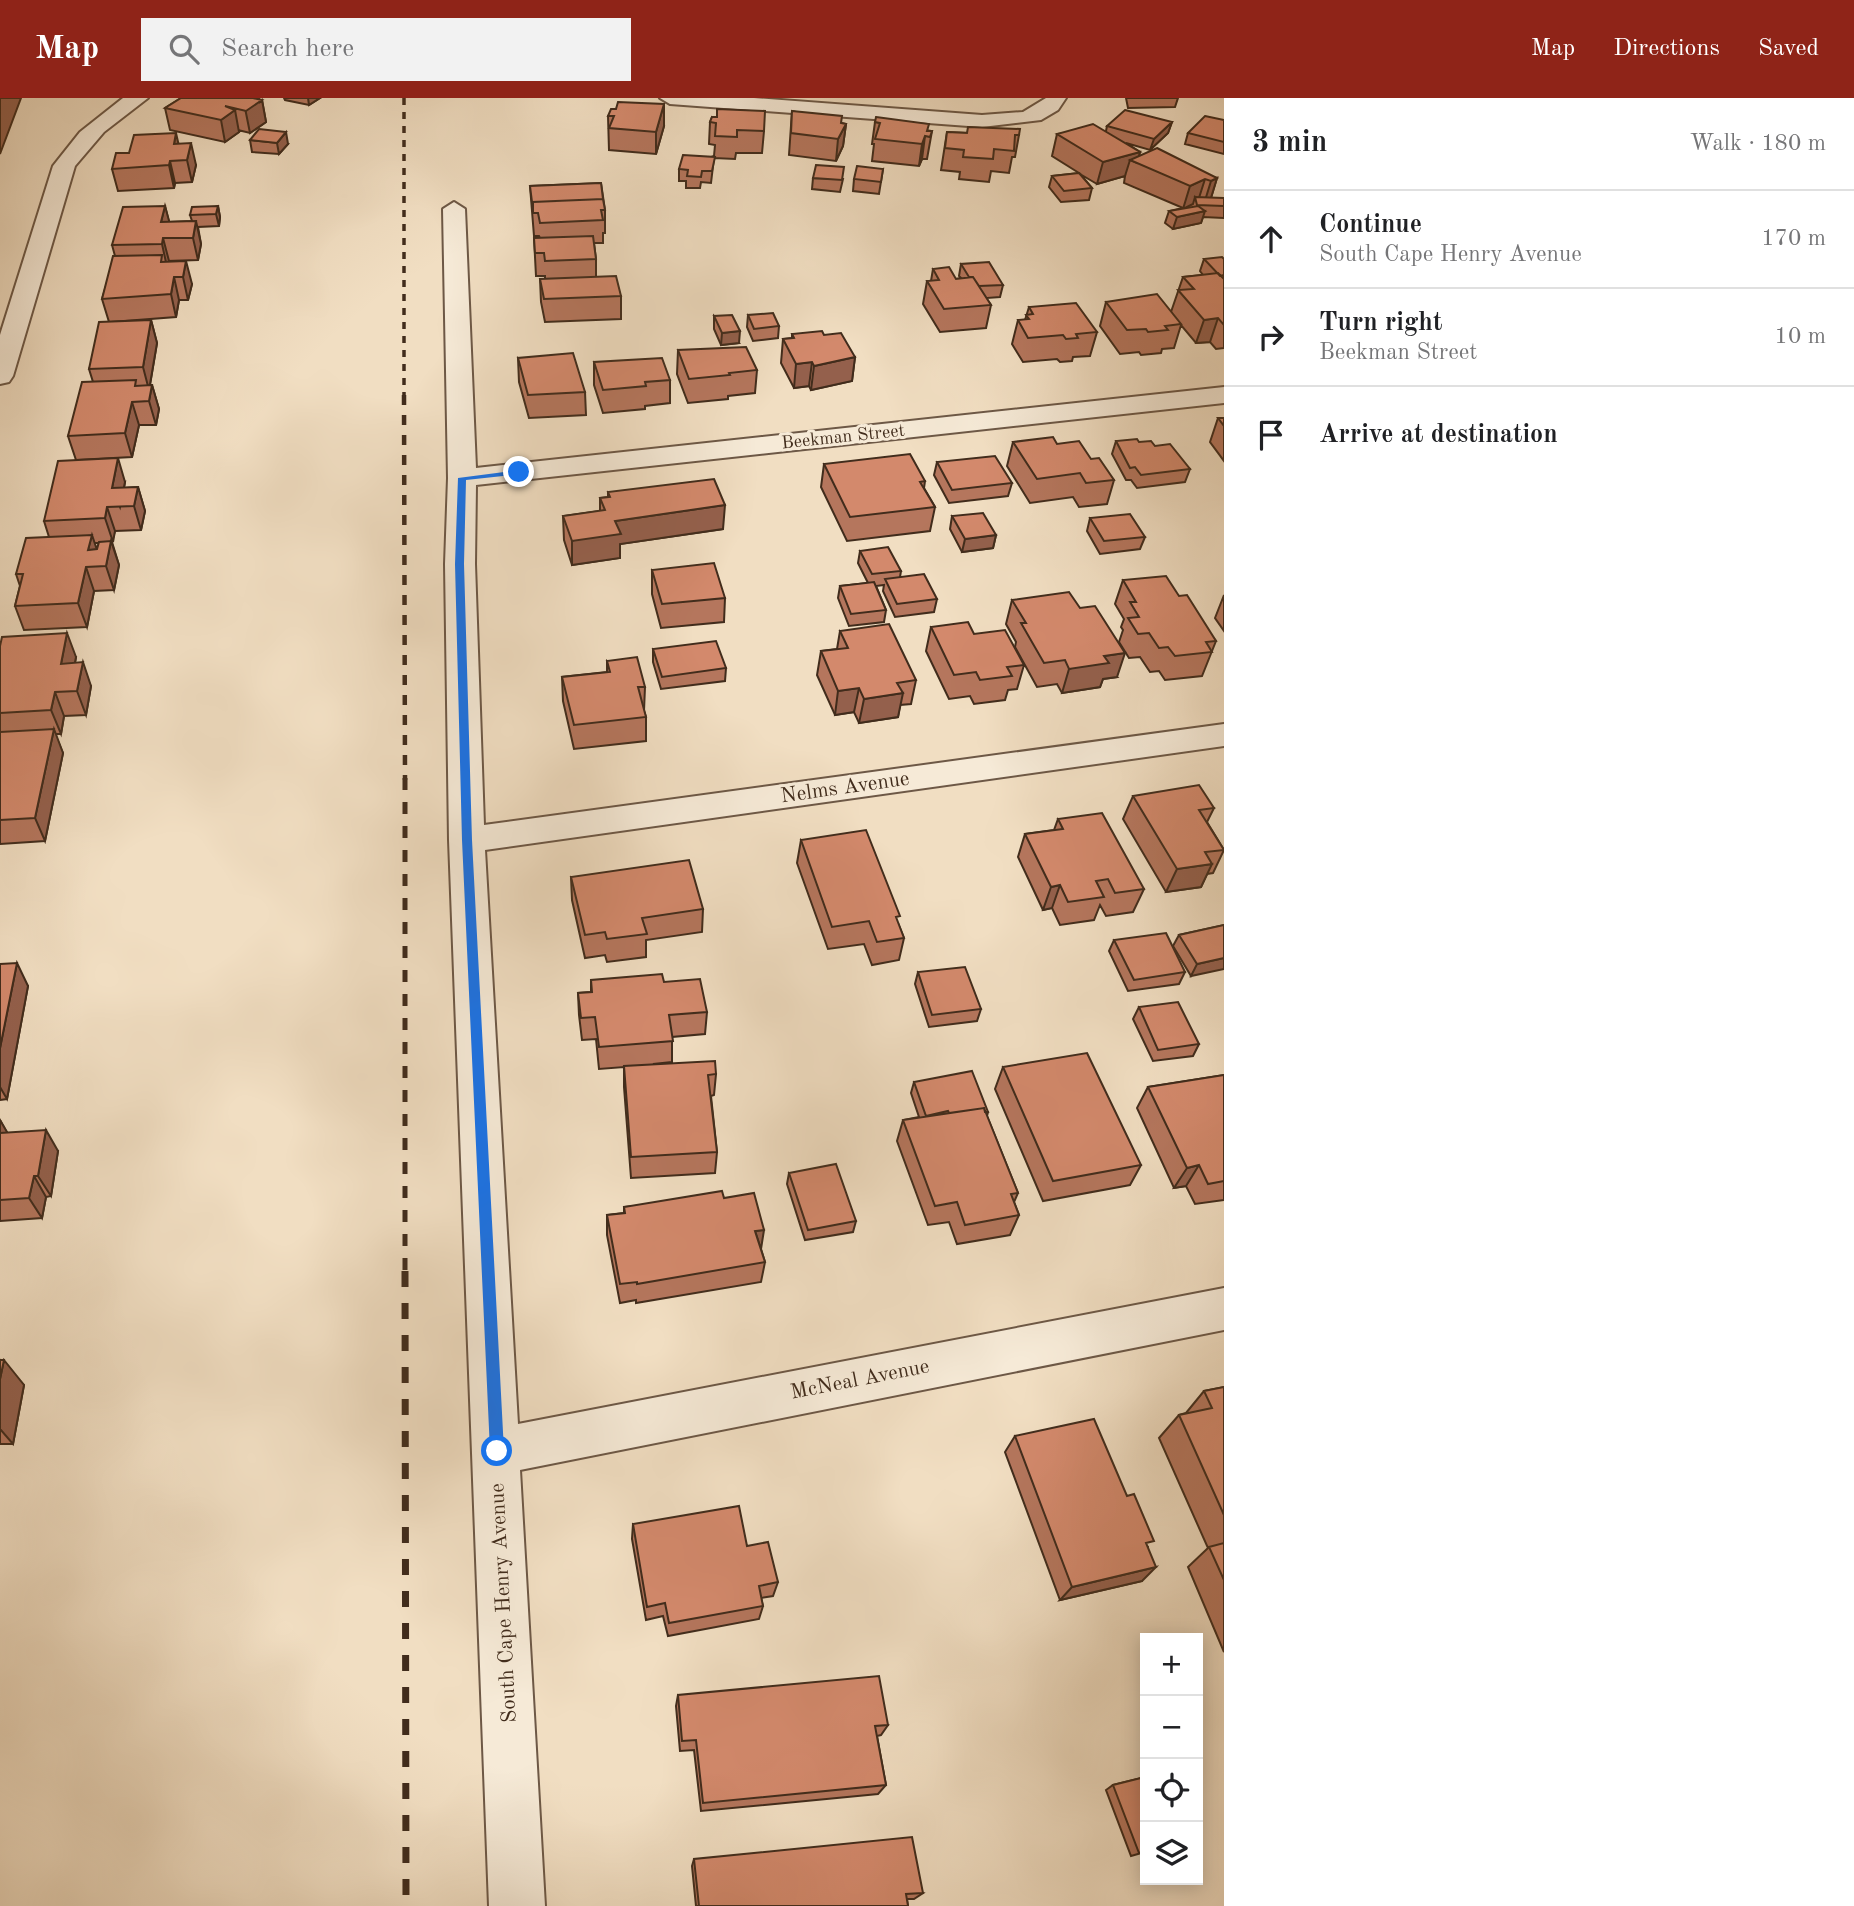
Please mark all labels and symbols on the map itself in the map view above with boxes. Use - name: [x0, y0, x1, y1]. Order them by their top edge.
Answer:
- street label: Beekman Street: [780, 422, 906, 452]
- route end: [503, 456, 534, 487]
- street label: Nelms Avenue: [779, 769, 911, 807]
- street label: McNeal Avenue: [789, 1356, 931, 1404]
- route start: [481, 1435, 512, 1466]
- street label: South Cape Henry Avenue: [487, 1483, 521, 1723]

